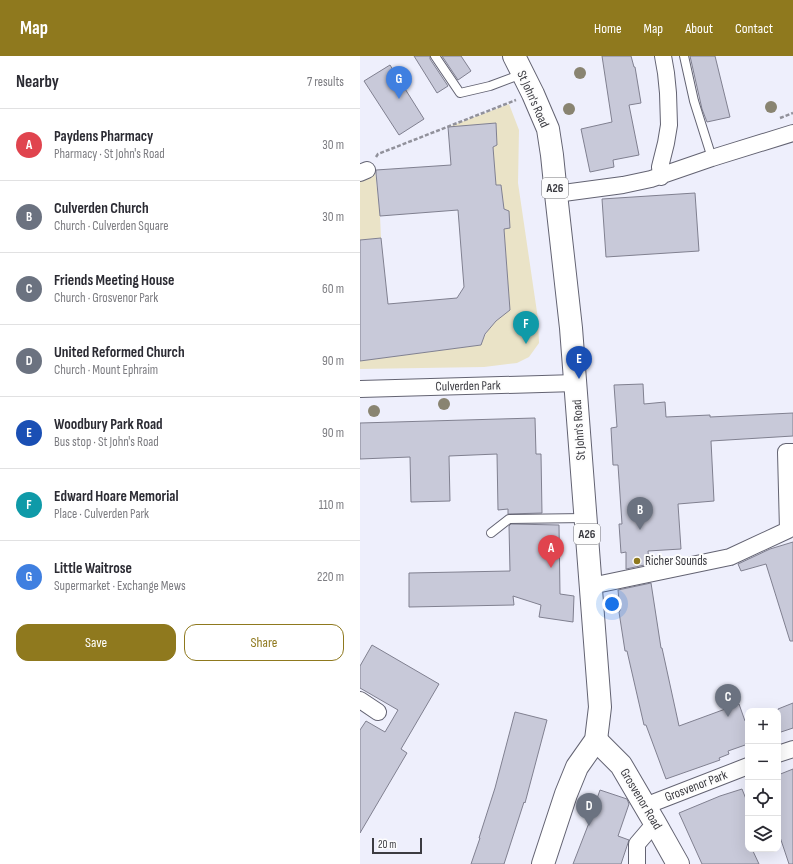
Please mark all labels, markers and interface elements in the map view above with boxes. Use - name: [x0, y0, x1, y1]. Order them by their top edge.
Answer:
- text: Map: [20, 17, 48, 40]
- text: Home: [594, 20, 622, 37]
- text: Map: [644, 20, 663, 37]
- text: About: [685, 20, 713, 37]
- text: Contact: [735, 20, 773, 37]
- pin: G: [386, 66, 412, 99]
- street label: St John's Road: [513, 68, 553, 130]
- text: Nearby: [16, 72, 59, 92]
- text: 7 results: [307, 74, 344, 90]
- text: Paydens Pharmacy: [54, 127, 153, 146]
- text: A: [26, 137, 32, 153]
- text: 30 m: [322, 137, 344, 153]
- text: Pharmacy · St John's Road: [54, 146, 165, 162]
- road number: A26: [542, 178, 568, 198]
- text: Culverden Church: [54, 199, 149, 218]
- text: B: [26, 209, 32, 225]
- text: 30 m: [322, 209, 344, 225]
- text: Church · Culverden Square: [54, 218, 169, 234]
- text: Friends Meeting House: [54, 271, 174, 290]
- text: C: [26, 281, 32, 297]
- text: 60 m: [322, 281, 344, 297]
- text: Church · Grosvenor Park: [54, 290, 158, 306]
- pin: F: [513, 311, 539, 344]
- text: United Reformed Church: [54, 343, 185, 362]
- pin: E: [566, 346, 592, 379]
- text: D: [26, 353, 32, 369]
- text: 90 m: [322, 353, 344, 369]
- text: Church · Mount Ephraim: [54, 362, 158, 378]
- street label: Culverden Park: [435, 377, 501, 395]
- street label: St John's Road: [569, 399, 589, 461]
- text: Woodbury Park Road: [54, 415, 163, 434]
- text: E: [26, 425, 32, 441]
- text: 90 m: [322, 425, 344, 441]
- text: Bus stop · St John's Road: [54, 434, 159, 450]
- text: Edward Hoare Memorial: [54, 487, 178, 506]
- text: F: [26, 497, 32, 513]
- text: 110 m: [319, 497, 344, 513]
- pin: B: [627, 497, 653, 530]
- text: Place · Culverden Park: [54, 506, 149, 522]
- road number: A26: [574, 524, 600, 544]
- pin: A: [538, 535, 564, 568]
- place label: Richer Sounds: [645, 553, 708, 569]
- marker: Richer Sounds: [632, 556, 642, 566]
- text: Little Waitrose: [54, 559, 132, 578]
- text: G: [26, 569, 32, 585]
- text: 220 m: [317, 569, 344, 585]
- text: Supermarket · Exchange Mews: [54, 578, 186, 594]
- your location: [602, 594, 622, 614]
- button: Save: [16, 624, 176, 661]
- button: Share: [184, 624, 344, 661]
- pin: C: [715, 684, 741, 717]
- map controls: [745, 708, 781, 852]
- button: +: [745, 708, 781, 744]
- button: −: [745, 744, 781, 780]
- street label: Grosvenor Road: [616, 765, 666, 833]
- street label: Grosvenor Park: [662, 767, 730, 805]
- button: locate: [745, 780, 781, 816]
- pin: D: [576, 793, 602, 826]
- button: layers: [745, 816, 781, 852]
- scale bar: [372, 836, 422, 855]
- text: 20 m: [378, 838, 396, 851]

